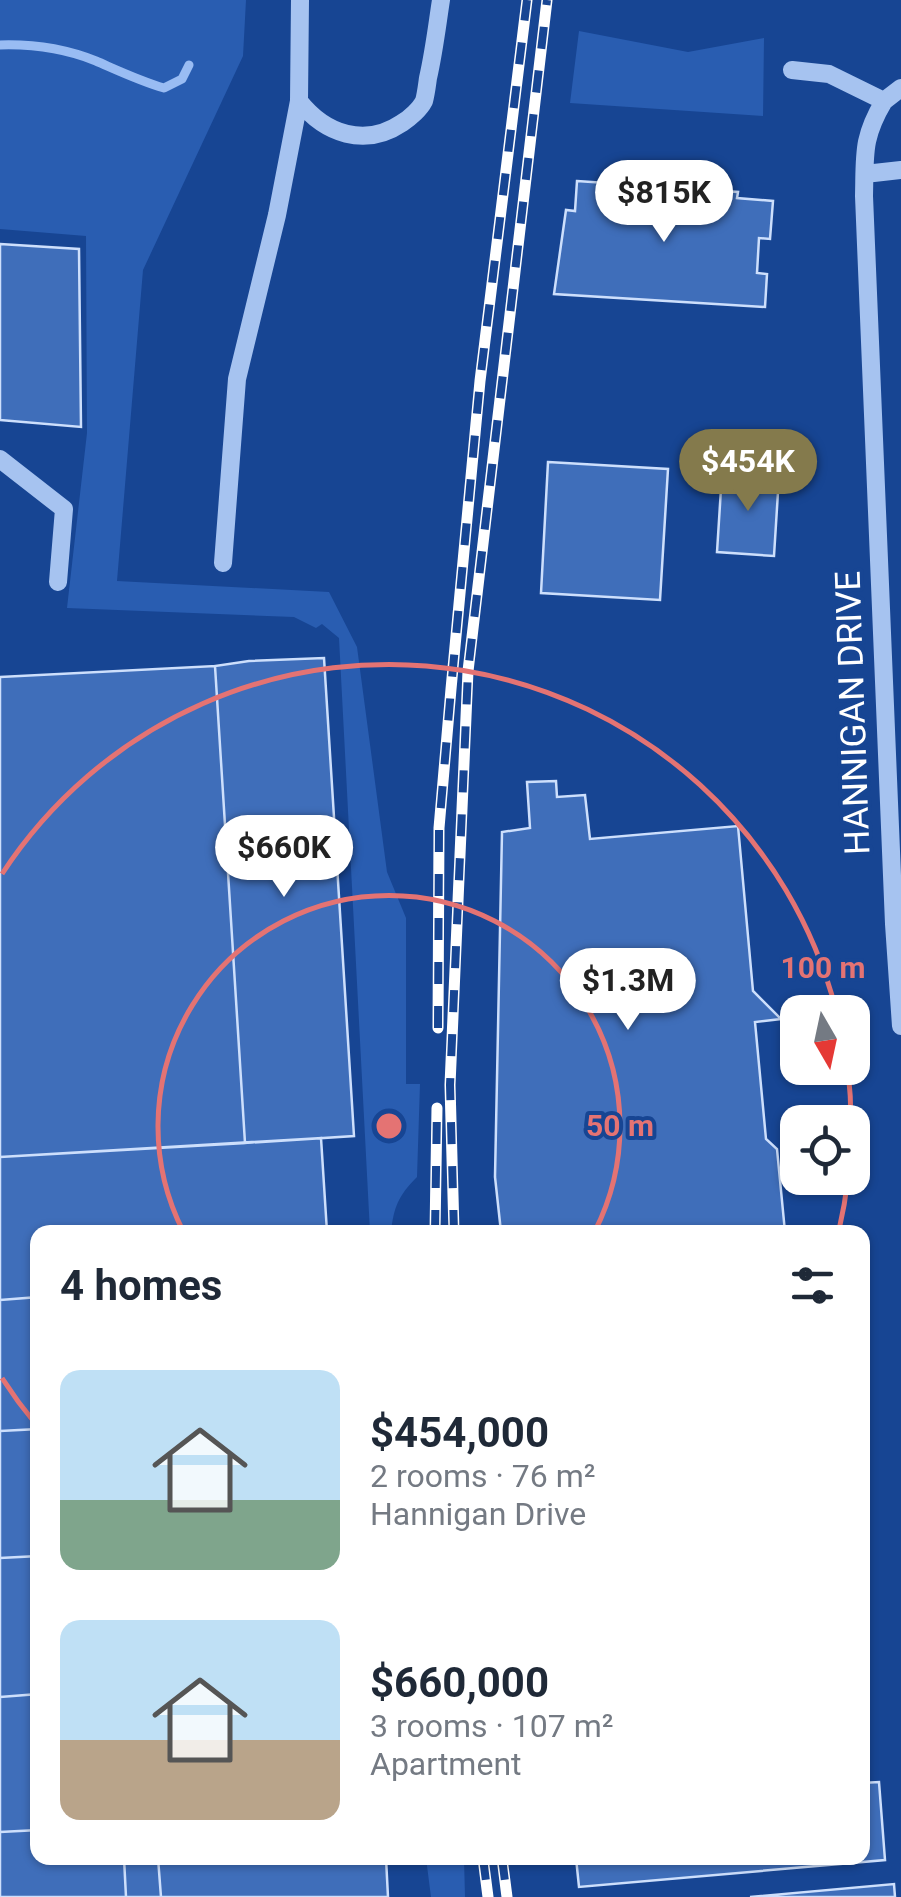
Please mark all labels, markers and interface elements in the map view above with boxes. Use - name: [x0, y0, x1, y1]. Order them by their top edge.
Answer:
- pin: $815K: [594, 160, 734, 245]
- text: $815K: [617, 173, 711, 211]
- pin: $454K: [678, 429, 818, 514]
- text: $454K: [701, 442, 795, 480]
- street label: HANNIGAN DRIVE: [828, 570, 878, 856]
- pin: $660K: [214, 815, 354, 900]
- text: $660K: [237, 828, 331, 866]
- pin: $1.3M: [558, 948, 698, 1033]
- text: 100 m: [780, 950, 866, 985]
- text: $1.3M: [582, 961, 674, 999]
- north arrow: [780, 995, 870, 1085]
- map controls: [780, 995, 870, 1195]
- button: locate: [780, 1105, 870, 1195]
- centre of rings: [371, 1108, 407, 1144]
- text: 50 m: [586, 1108, 654, 1143]
- icon: filters: [785, 1258, 840, 1313]
- text: 4 homes: [60, 1261, 222, 1310]
- text: $454,000: [370, 1408, 549, 1457]
- icon: home: [140, 1410, 260, 1530]
- text: 2 rooms · 76 m²: [370, 1457, 595, 1495]
- text: Hannigan Drive: [370, 1495, 586, 1533]
- text: $660,000: [370, 1658, 549, 1707]
- icon: home: [140, 1660, 260, 1780]
- text: 3 rooms · 107 m²: [370, 1707, 613, 1745]
- text: Apartment: [370, 1745, 522, 1783]

